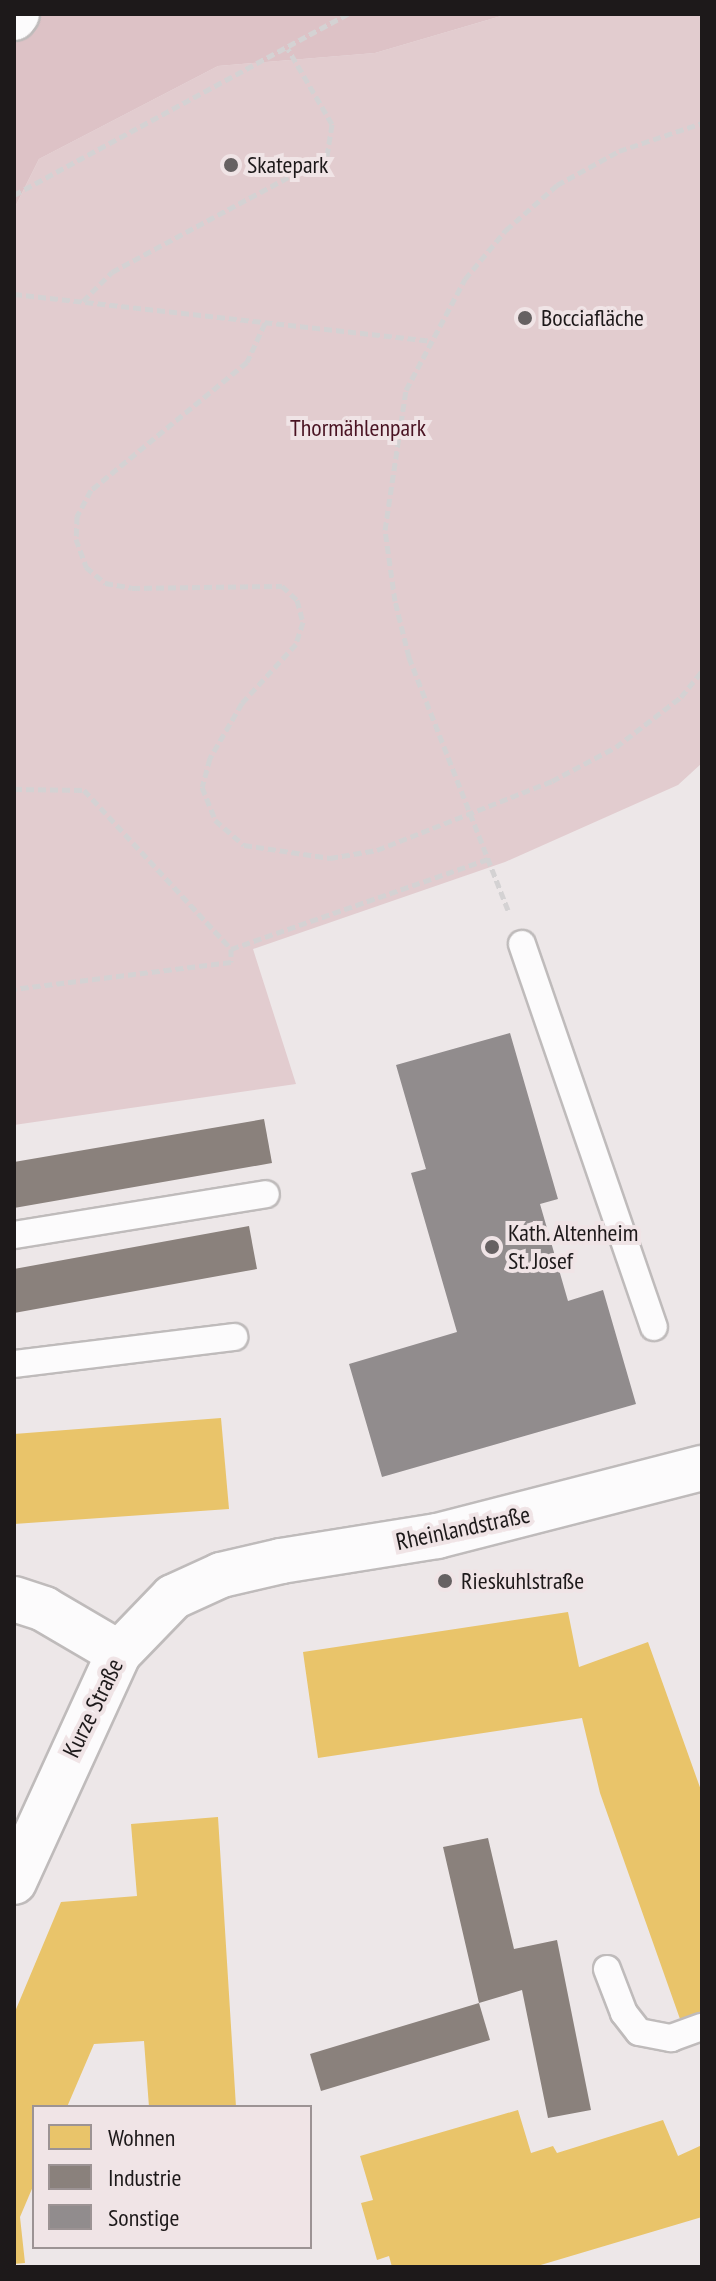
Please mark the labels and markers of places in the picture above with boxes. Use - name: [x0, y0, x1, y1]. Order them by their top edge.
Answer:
- place label: Skatepark: [247, 151, 328, 179]
- marker: Skatepark: [222, 156, 240, 174]
- place label: Bocciafläche: [541, 304, 644, 332]
- marker: Bocciafläche: [516, 309, 534, 327]
- place label: Kath. Altenheim St. Josef: [508, 1219, 641, 1275]
- marker: Kath. Altenheim St. Josef: [483, 1238, 501, 1256]
- place label: Rieskuhlstraße: [461, 1567, 584, 1595]
- marker: Rieskuhlstraße: [436, 1572, 454, 1590]

